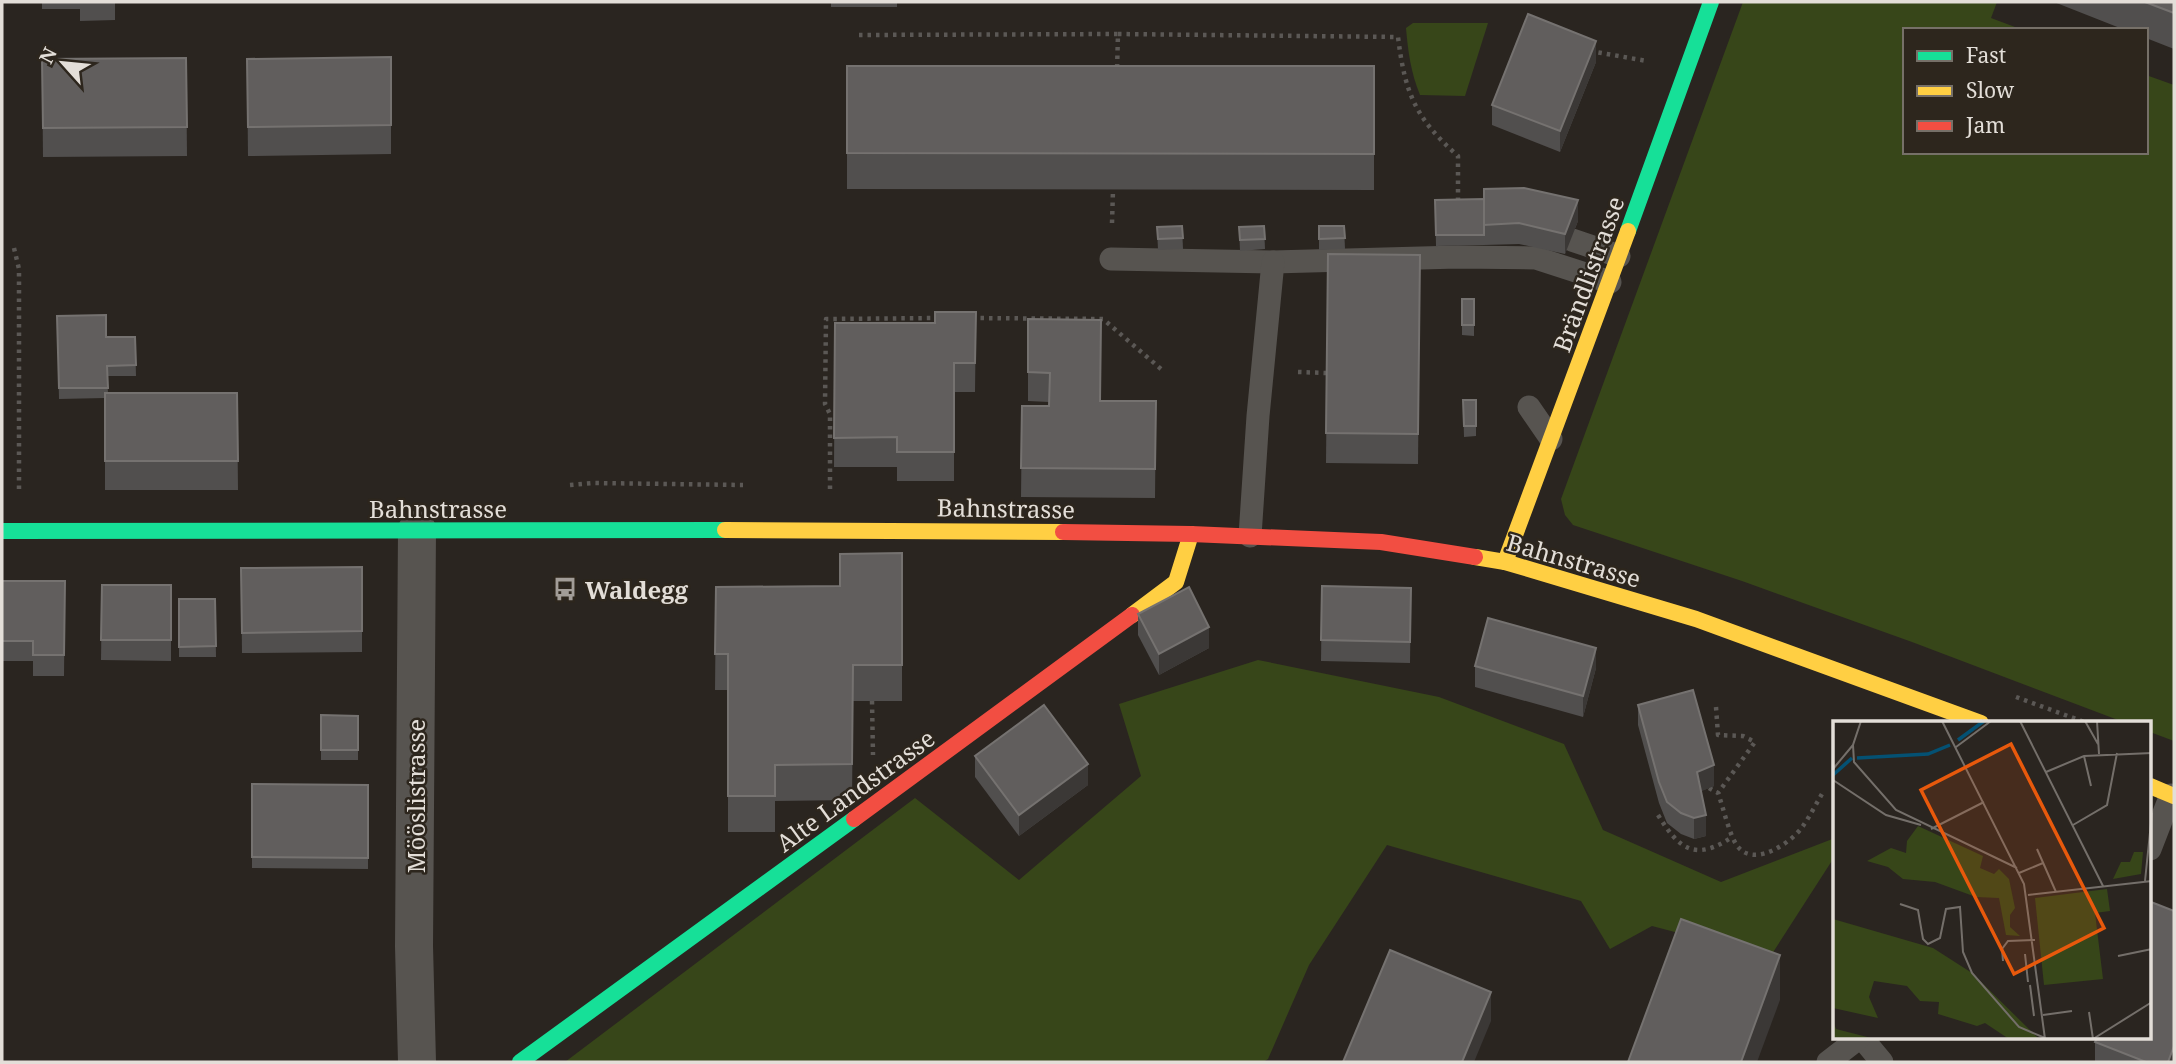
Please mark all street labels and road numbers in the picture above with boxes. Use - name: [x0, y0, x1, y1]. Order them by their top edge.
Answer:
- street label: Brändlistrasse: [1545, 192, 1631, 356]
- street label: Bahnstrasse: [937, 490, 1075, 526]
- street label: Bahnstrasse: [369, 492, 507, 525]
- street label: Bahnstrasse: [1503, 525, 1645, 595]
- street label: Mööslistrasse: [399, 719, 432, 873]
- street label: Alte Landstrasse: [769, 721, 941, 859]

